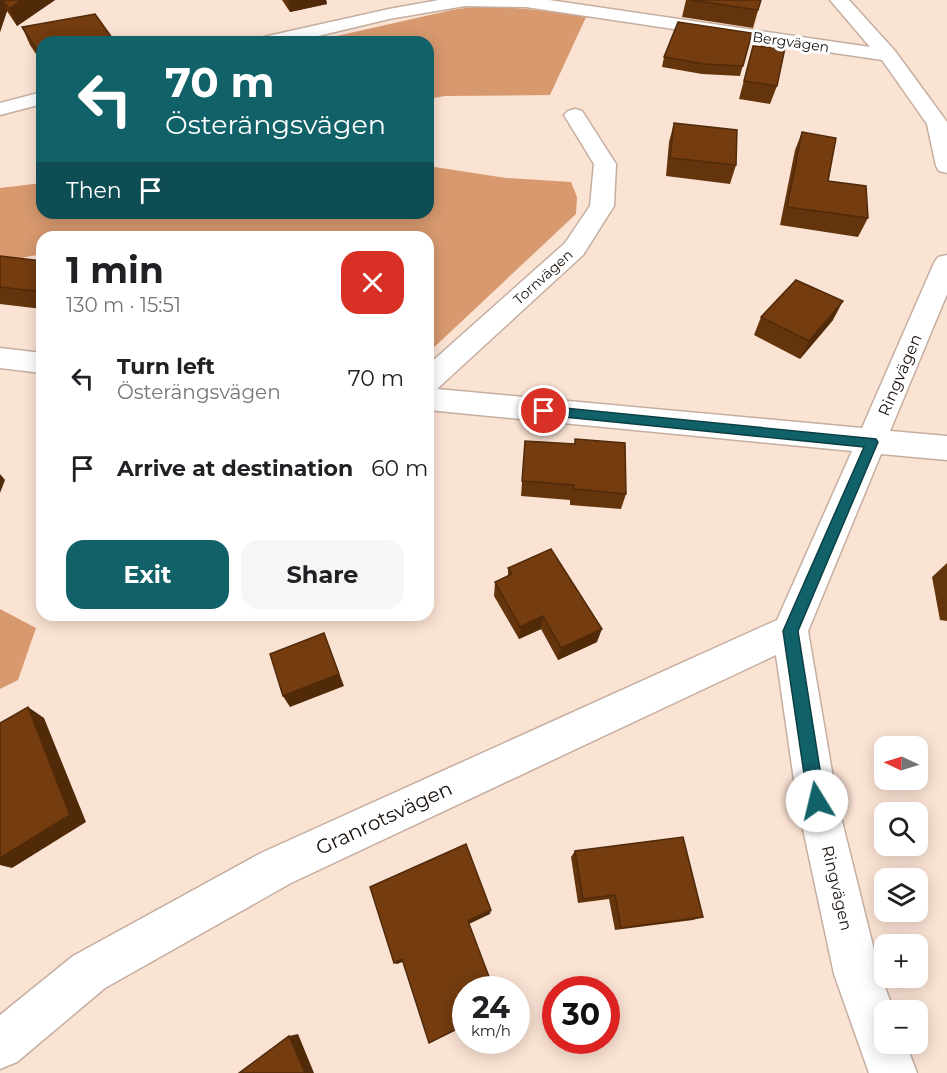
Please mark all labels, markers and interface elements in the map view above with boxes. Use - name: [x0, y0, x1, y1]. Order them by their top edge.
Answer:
- street label: Bergvägen: [752, 28, 830, 56]
- text: 70 m: [165, 56, 275, 108]
- icon: left: [66, 60, 144, 138]
- text: Österängsvägen: [165, 108, 386, 141]
- icon: arrive: [134, 174, 167, 207]
- text: Then: [66, 177, 122, 204]
- street label: Tornvägen: [509, 246, 577, 308]
- text: 1 min: [66, 248, 164, 292]
- button: close: [341, 251, 404, 314]
- text: 130 m · 15:51: [66, 293, 181, 317]
- street label: Ringvägen: [874, 331, 926, 419]
- text: Turn left: [117, 353, 215, 380]
- icon: left: [66, 362, 99, 395]
- text: 70 m: [348, 365, 404, 392]
- text: Österängsvägen: [117, 380, 281, 404]
- pin: [518, 385, 569, 436]
- icon: arrive: [527, 394, 560, 427]
- icon: arrive: [66, 452, 99, 485]
- text: Arrive at destination: [117, 455, 353, 482]
- text: 60 m: [371, 455, 428, 482]
- button: Exit: [66, 540, 229, 609]
- button: Share: [241, 540, 404, 609]
- north arrow: [874, 736, 928, 790]
- map controls: [874, 736, 928, 1054]
- position arrow: [785, 769, 849, 833]
- street label: Granrotsvägen: [312, 776, 456, 860]
- button: search: [874, 802, 928, 856]
- street label: Ringvägen: [818, 844, 856, 932]
- button: layers: [874, 868, 928, 922]
- button: +: [874, 934, 928, 988]
- speed limit sign: 30: [542, 976, 620, 1054]
- text: 24: [472, 989, 510, 1026]
- button: −: [874, 1000, 928, 1054]
- text: km/h: [471, 1021, 511, 1040]

